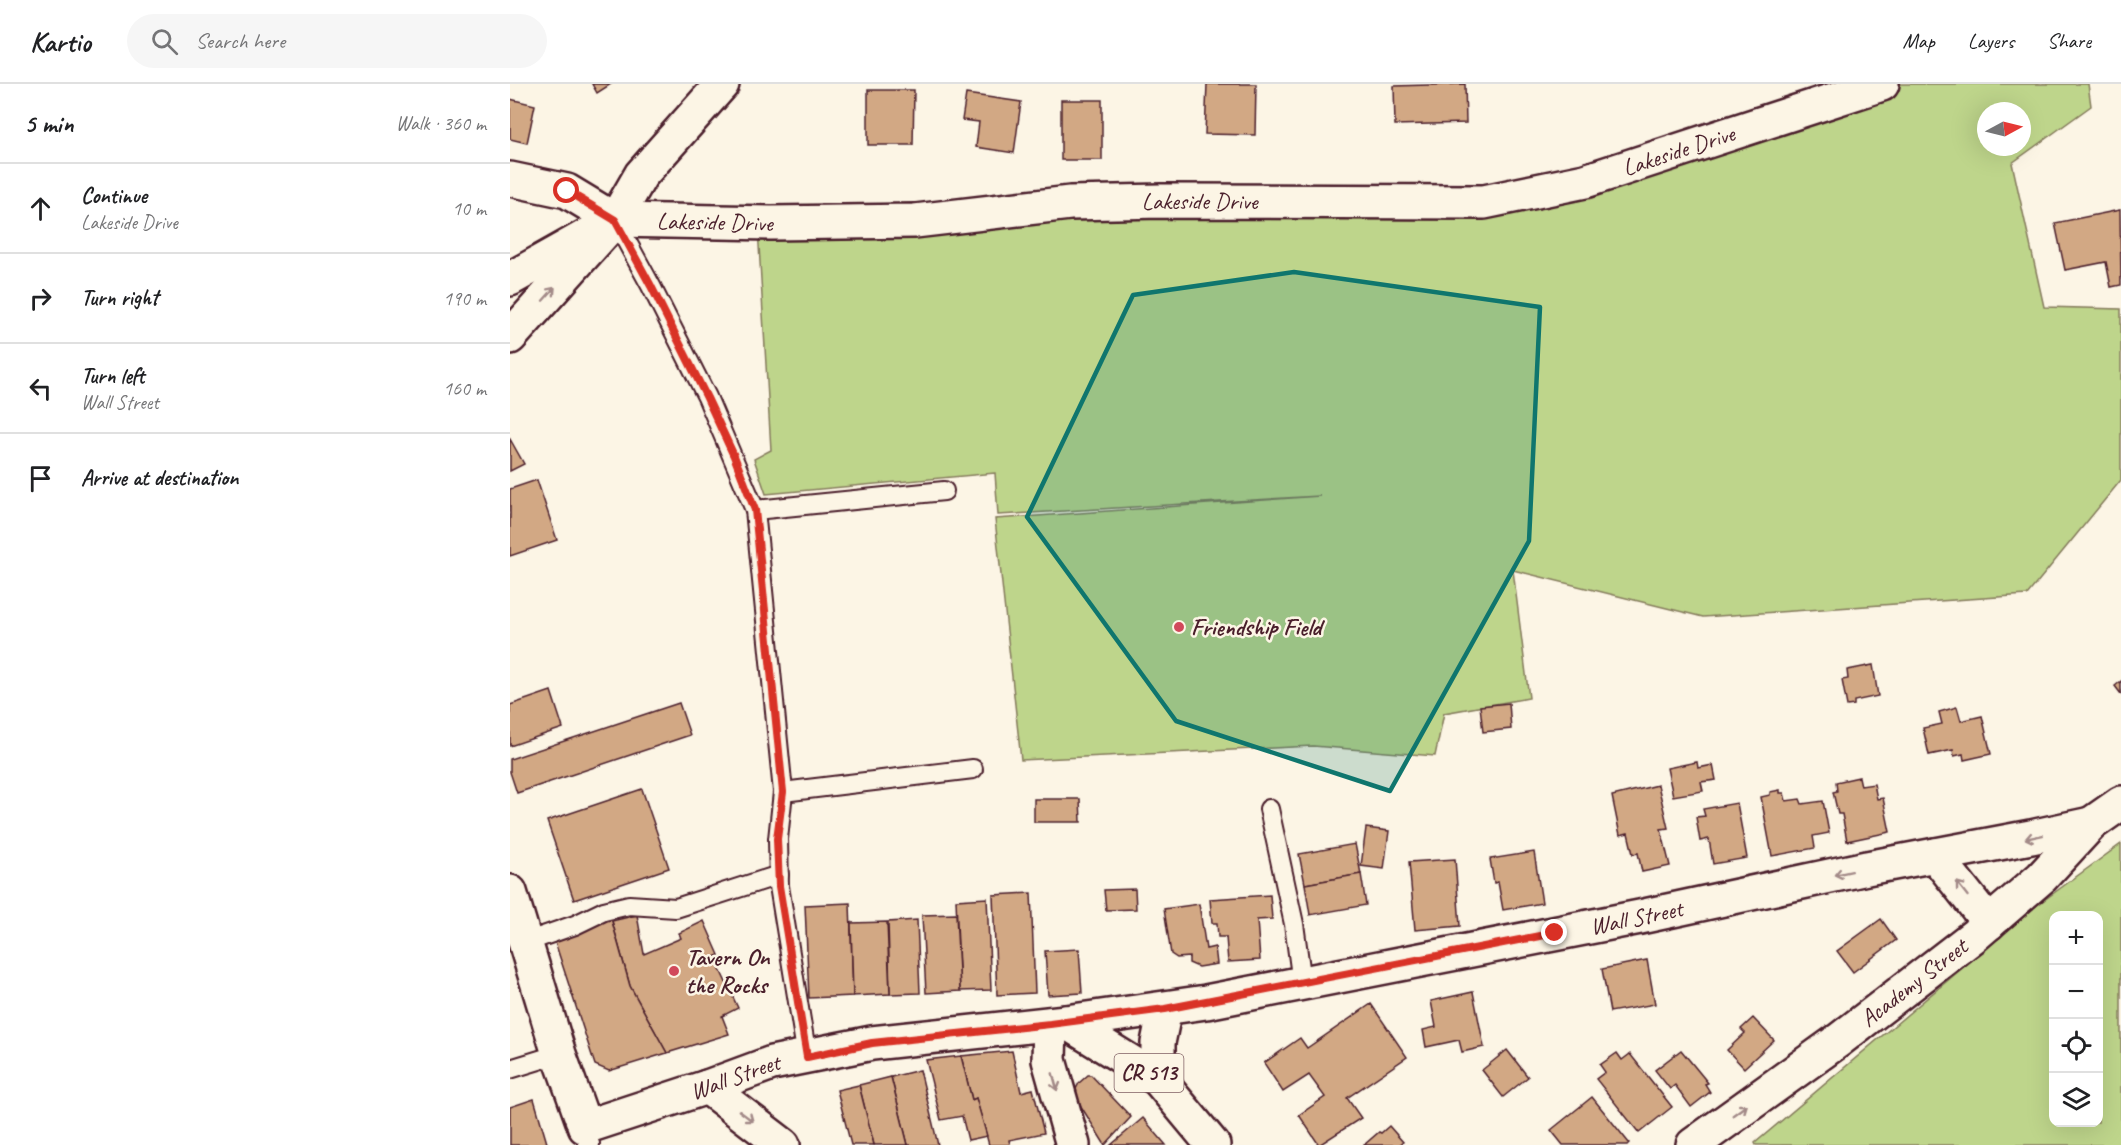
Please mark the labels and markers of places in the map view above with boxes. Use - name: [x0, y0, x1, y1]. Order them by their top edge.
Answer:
- place label: Friendship Field: [1191, 612, 1326, 642]
- marker: Friendship Field: [1172, 620, 1186, 634]
- place label: Tavern On the Rocks: [686, 942, 771, 1000]
- marker: Tavern On the Rocks: [667, 964, 681, 978]

